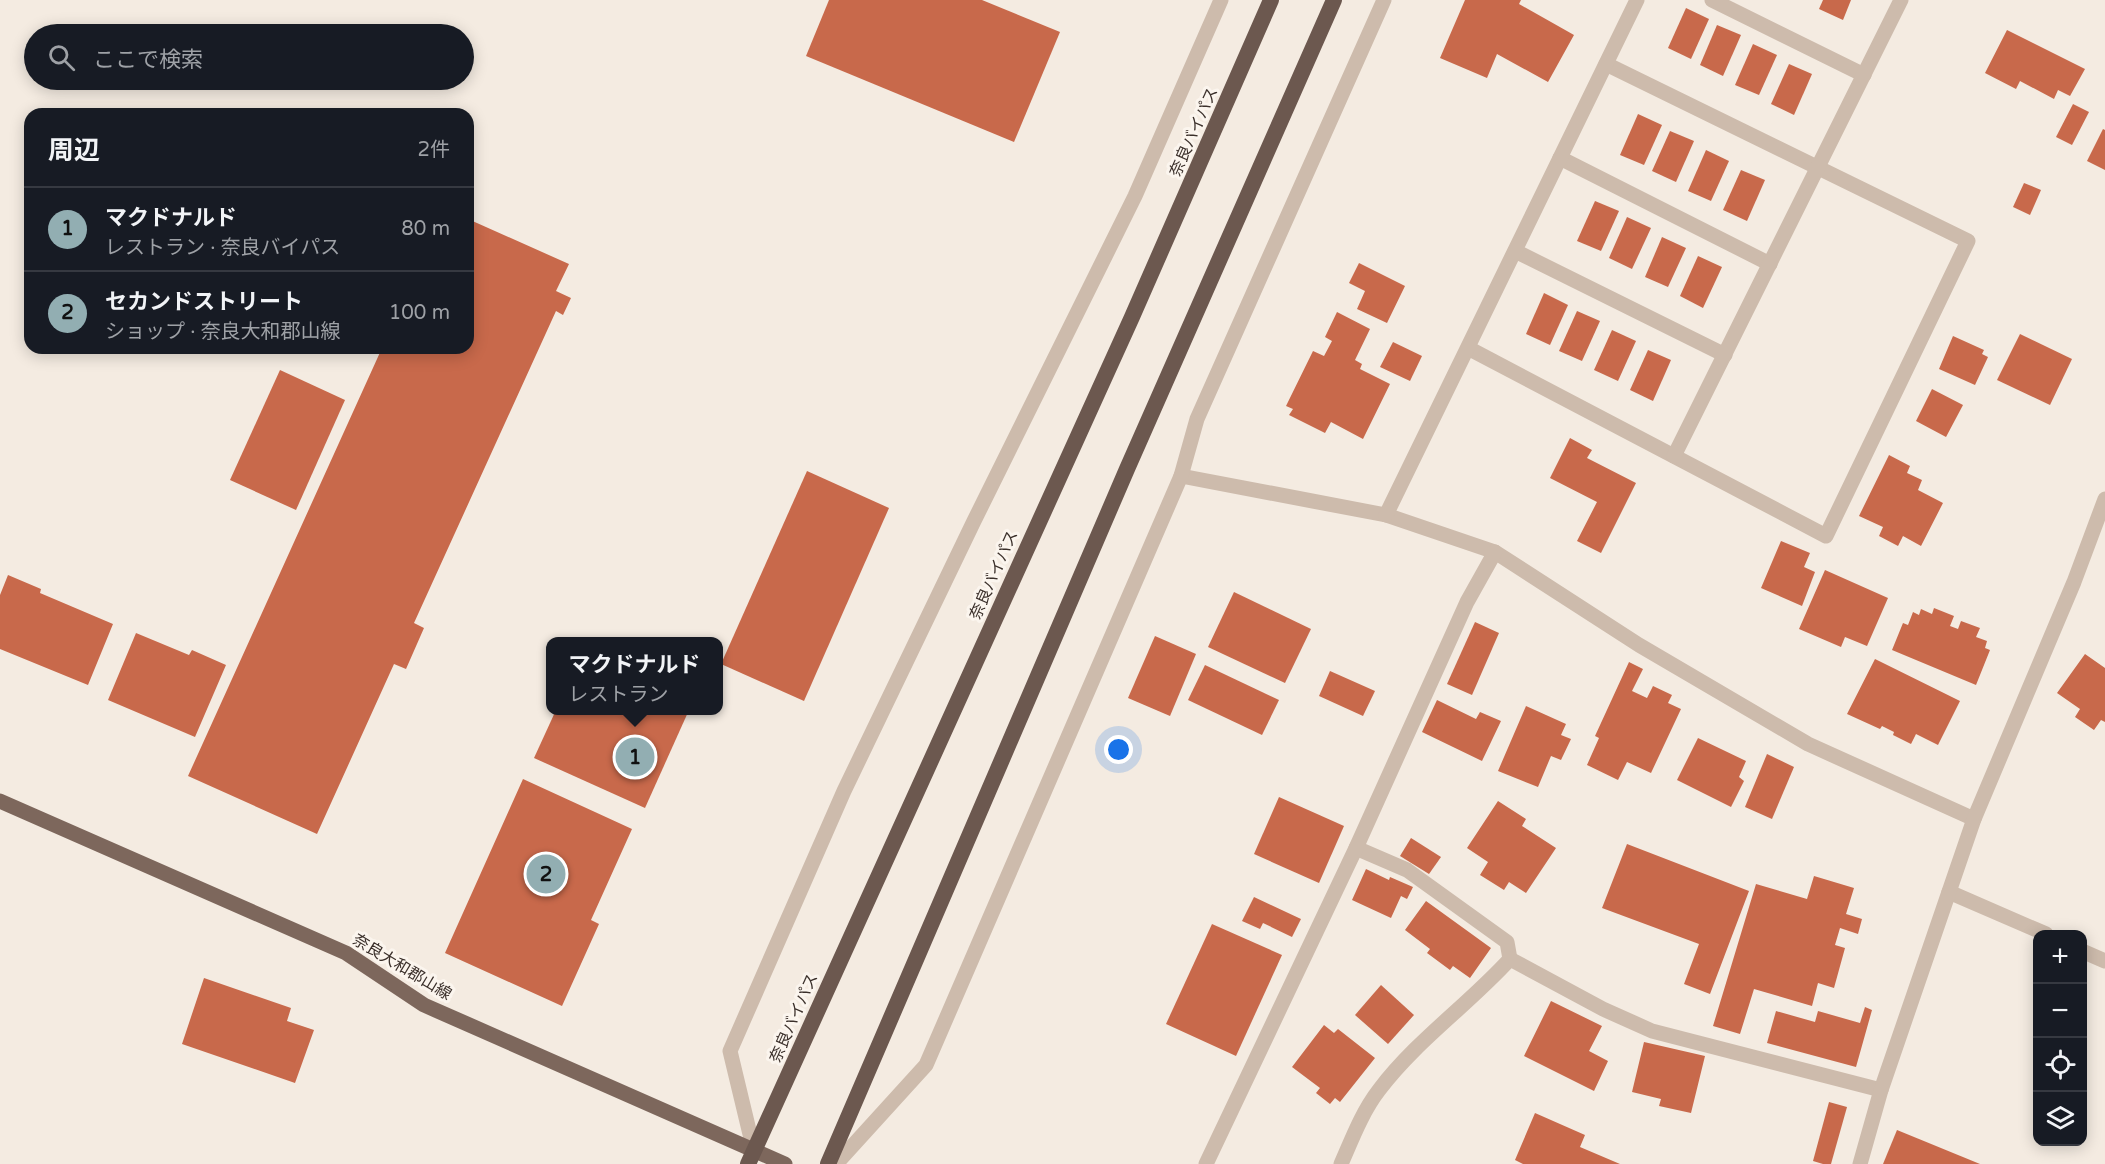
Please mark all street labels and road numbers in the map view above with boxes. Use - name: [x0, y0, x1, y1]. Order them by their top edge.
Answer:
- street label: 奈良バイパス: [1165, 84, 1223, 180]
- street label: 奈良バイパス: [965, 527, 1023, 623]
- street label: 奈良大和郡山線: [349, 930, 455, 1004]
- street label: 奈良バイパス: [765, 970, 823, 1066]

